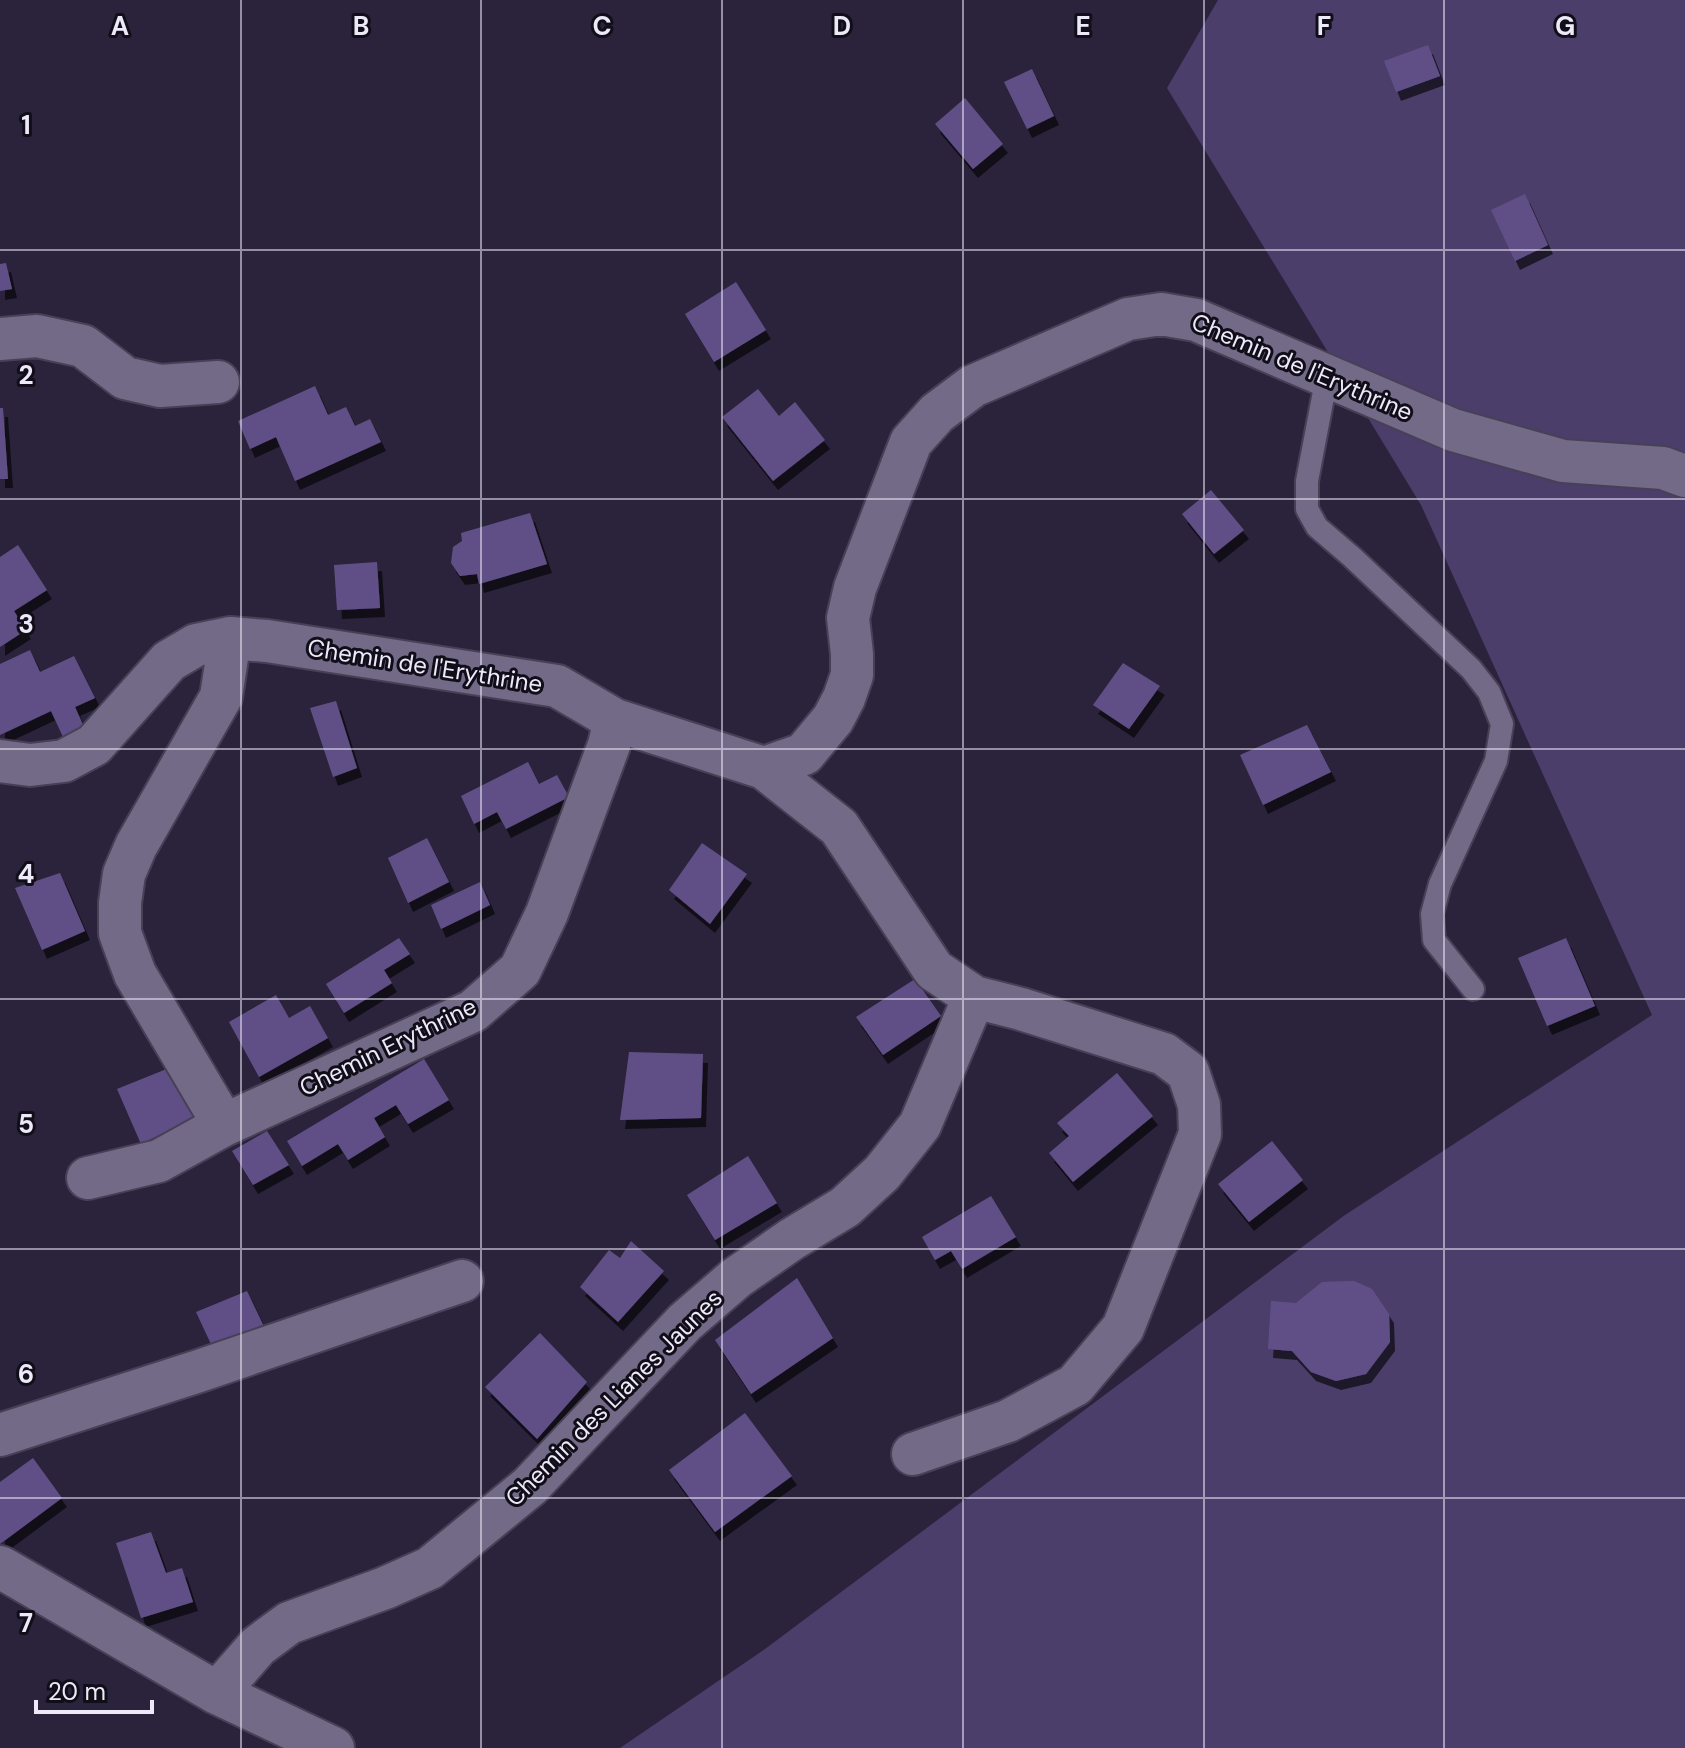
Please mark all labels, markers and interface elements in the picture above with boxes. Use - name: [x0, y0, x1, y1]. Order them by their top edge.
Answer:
- text: A: [111, 9, 129, 43]
- text: B: [353, 9, 369, 43]
- text: C: [592, 9, 612, 43]
- text: D: [833, 9, 851, 43]
- text: E: [1075, 9, 1091, 43]
- text: F: [1317, 9, 1331, 43]
- text: G: [1555, 9, 1575, 43]
- text: 1: [21, 108, 31, 142]
- street label: Chemin de l'Erythrine: [1187, 306, 1417, 427]
- text: 2: [18, 358, 34, 392]
- text: 3: [18, 607, 34, 641]
- street label: Chemin de l'Erythrine: [306, 632, 545, 699]
- text: 4: [18, 857, 34, 891]
- street label: Chemin Erythrine: [294, 990, 481, 1103]
- text: 5: [18, 1107, 34, 1141]
- street label: Chemin des Lianes Jaunes: [499, 1283, 729, 1513]
- text: 6: [18, 1357, 34, 1391]
- text: 7: [19, 1606, 33, 1640]
- scale bar: [36, 1664, 152, 1714]
- text: 20 m: [48, 1676, 106, 1707]

